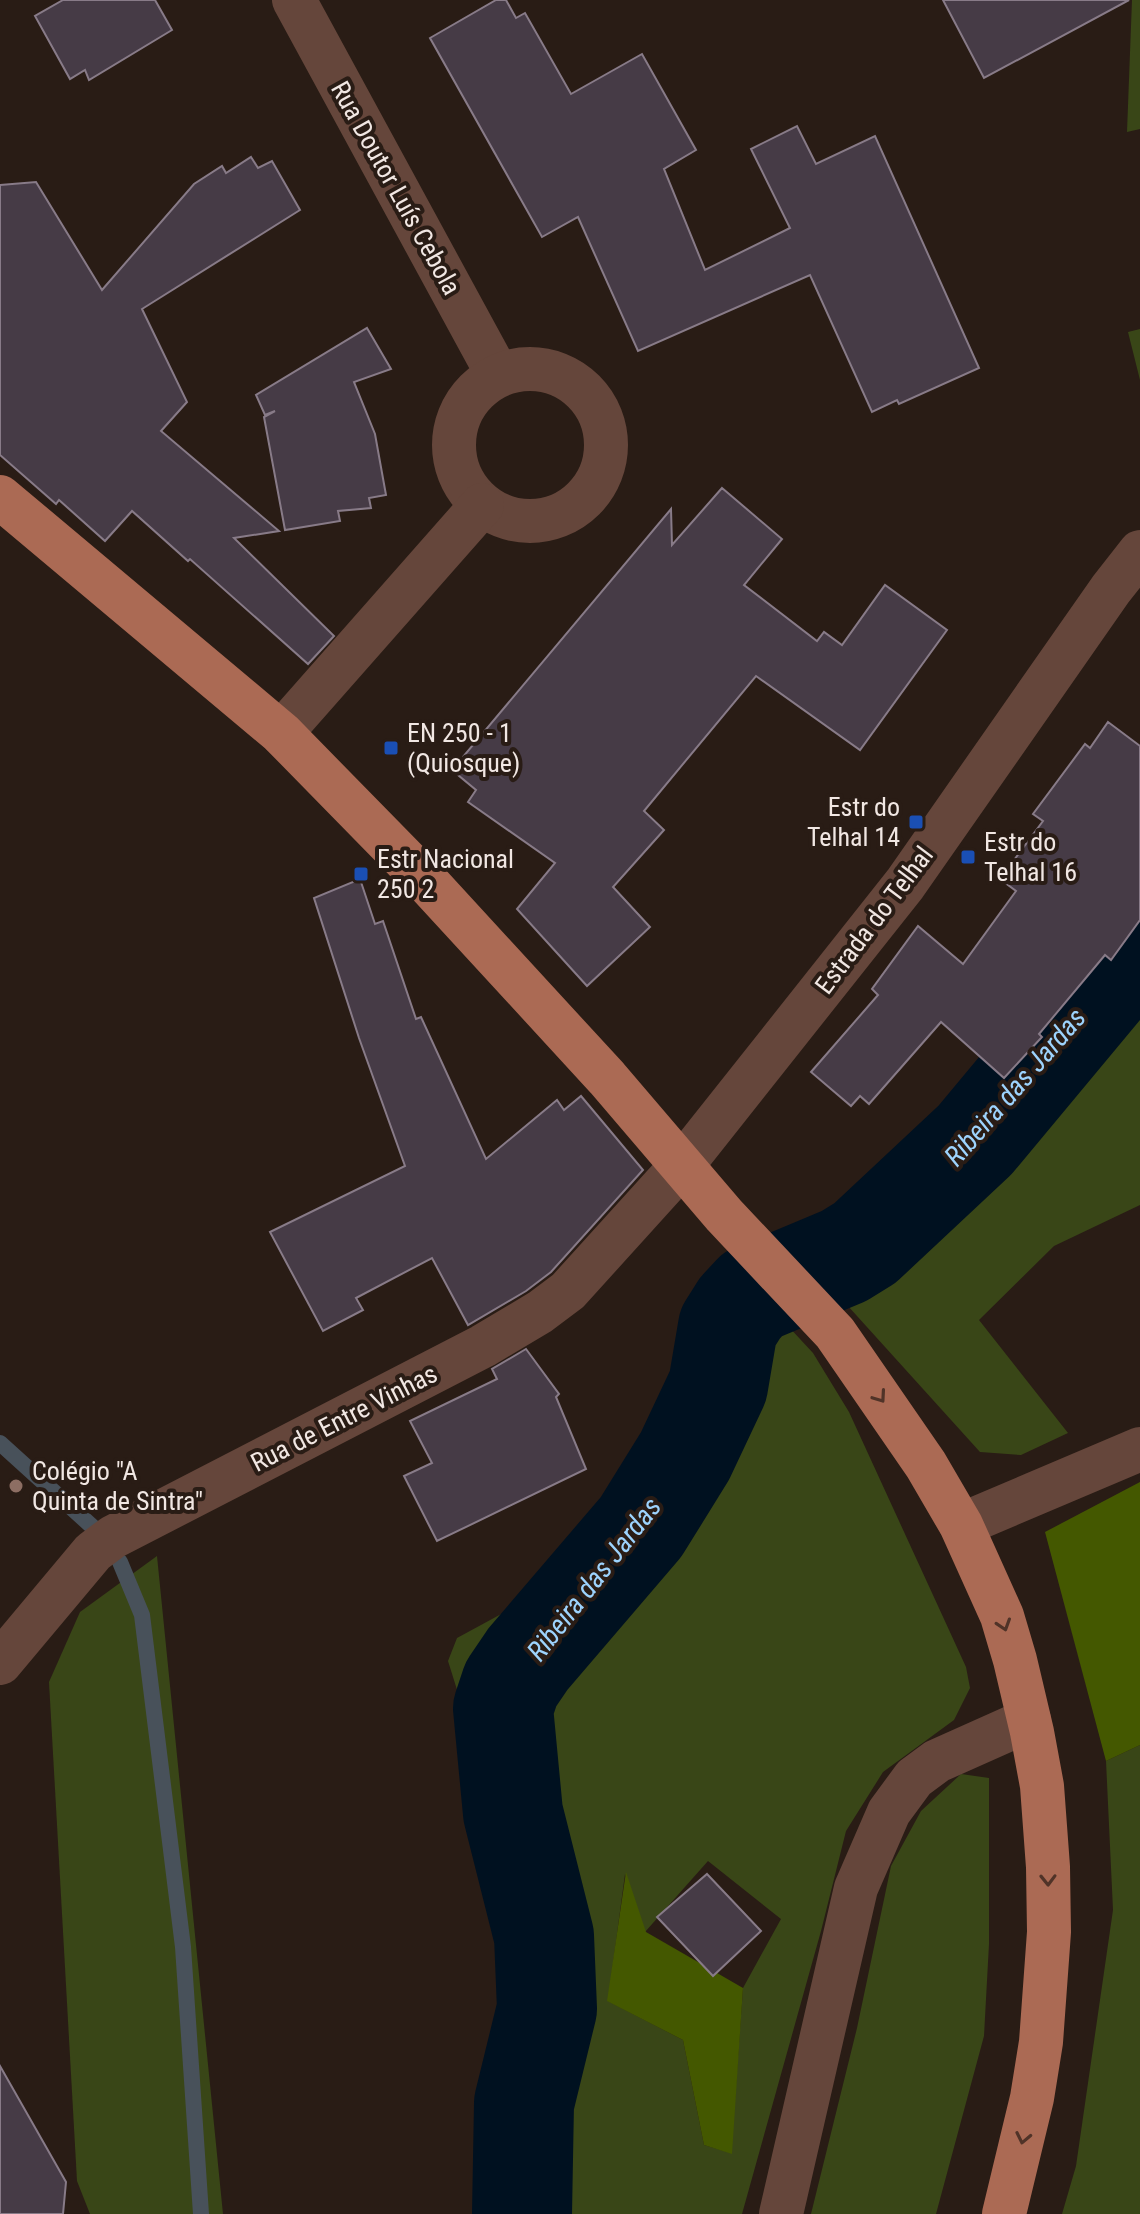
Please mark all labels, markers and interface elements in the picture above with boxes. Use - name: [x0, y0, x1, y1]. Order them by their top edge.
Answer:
- street label: Rua Doutor Luís Cebola: [325, 76, 467, 300]
- place label: EN 250 - 1 (Quiosque): [407, 718, 520, 778]
- marker: EN 250 - 1 (Quiosque): [382, 739, 400, 757]
- place label: Estr do Telhal 14: [807, 792, 900, 852]
- marker: Estr do Telhal 14: [907, 813, 925, 831]
- place label: Estr do Telhal 16: [984, 827, 1077, 887]
- street label: Estrada do Telhal: [809, 840, 939, 1000]
- place label: Estr Nacional 250 2: [377, 844, 514, 904]
- marker: Estr do Telhal 16: [959, 848, 977, 866]
- marker: Estr Nacional 250 2: [352, 865, 370, 883]
- water label: Ribeira das Jardas: [937, 1001, 1093, 1173]
- street label: Rua de Entre Vinhas: [246, 1358, 442, 1478]
- one-way arrow: [870, 1389, 885, 1403]
- place label: Colégio "A Quinta de Sintra": [32, 1456, 203, 1516]
- marker: Colégio "A Quinta de Sintra": [7, 1477, 25, 1495]
- water label: Ribeira das Jardas: [520, 1491, 668, 1667]
- one-way arrow: [995, 1617, 1011, 1631]
- one-way arrow: [1039, 1874, 1057, 1887]
- one-way arrow: [1015, 2131, 1032, 2144]

